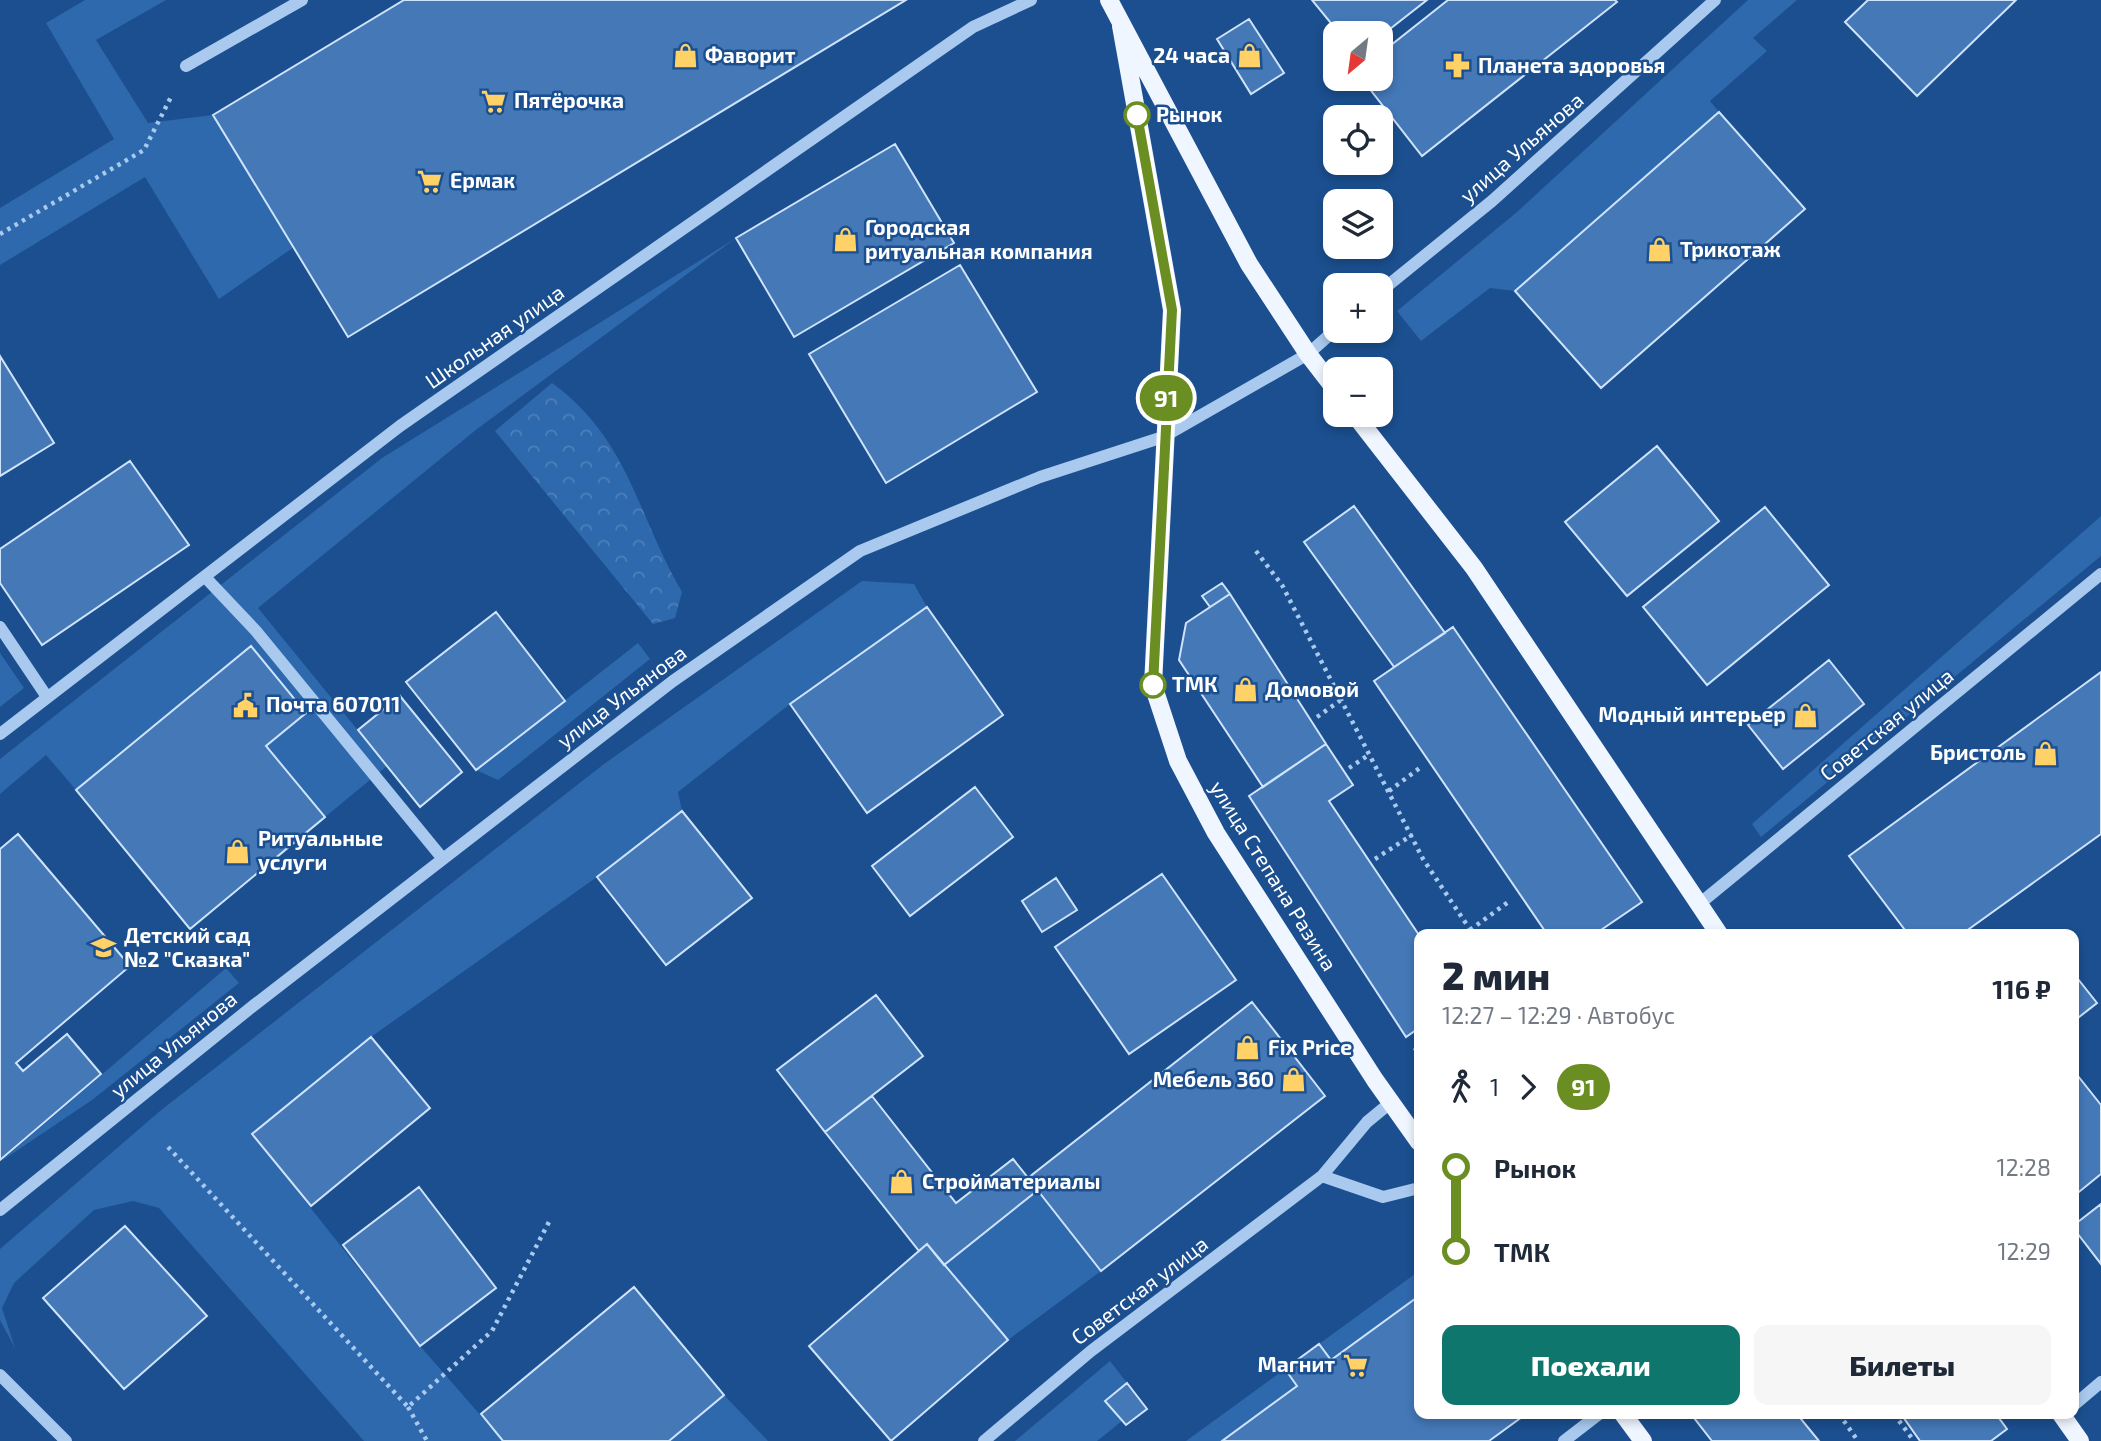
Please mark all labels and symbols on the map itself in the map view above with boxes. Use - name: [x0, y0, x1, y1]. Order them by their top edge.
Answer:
- north arrow: [1323, 21, 1393, 91]
- shop icon: Фаворит: [671, 42, 699, 70]
- place label: Фаворит: [705, 42, 796, 67]
- place label: 24 часа: [1153, 42, 1230, 67]
- shop icon: 24 часа: [1236, 42, 1264, 70]
- pharmacy icon: Планета здоровья: [1444, 52, 1472, 80]
- place label: Планета здоровья: [1478, 52, 1665, 77]
- supermarket icon: Пятёрочка: [480, 87, 508, 115]
- place label: Пятёрочка: [514, 87, 624, 112]
- street label: улица Ульянова: [1454, 87, 1588, 208]
- place label: Рынок: [1156, 101, 1223, 126]
- marker: Рынок: [1124, 102, 1150, 128]
- supermarket icon: Ермак: [416, 167, 444, 195]
- place label: Ермак: [450, 167, 515, 192]
- place label: Городская ритуальная компания: [865, 214, 1093, 263]
- shop icon: Городская ритуальная компания: [831, 226, 859, 254]
- shop icon: Трикотаж: [1646, 236, 1674, 264]
- place label: Трикотаж: [1680, 236, 1781, 261]
- street label: Школьная улица: [420, 279, 569, 394]
- line badge: 91: [1134, 375, 1198, 421]
- street label: улица Ульянова: [552, 639, 691, 753]
- street label: Советская улица: [1814, 662, 1958, 786]
- place label: ТМК: [1172, 671, 1218, 696]
- marker: ТМК: [1140, 672, 1166, 698]
- shop icon: Домовой: [1231, 676, 1259, 704]
- place label: Домовой: [1265, 676, 1359, 701]
- public building icon: Почта 607011: [232, 691, 260, 719]
- place label: Почта 607011: [266, 691, 400, 716]
- place label: Модный интерьер: [1598, 701, 1786, 726]
- shop icon: Модный интерьер: [1792, 701, 1820, 729]
- place label: Бристоль: [1930, 739, 2026, 764]
- shop icon: Бристоль: [2032, 739, 2060, 767]
- street label: улица Степана Разина: [1205, 776, 1343, 975]
- place label: Ритуальные услуги: [258, 825, 383, 874]
- shop icon: Ритуальные услуги: [224, 837, 252, 865]
- place label: Детский сад №2 "Сказка": [124, 922, 251, 971]
- school or university icon: Детский сад №2 "Сказка": [90, 934, 118, 962]
- street label: улица Ульянова: [105, 985, 242, 1103]
- shop icon: Fix Price: [1234, 1034, 1262, 1062]
- place label: Fix Price: [1268, 1034, 1352, 1059]
- place label: Мебель 360: [1153, 1066, 1274, 1091]
- shop icon: Мебель 360: [1280, 1066, 1308, 1094]
- shop icon: Стройматериалы: [888, 1168, 916, 1196]
- place label: Стройматериалы: [922, 1168, 1100, 1193]
- street label: Советская улица: [1066, 1230, 1213, 1350]
- place label: Магнит: [1258, 1351, 1335, 1376]
- supermarket icon: Магнит: [1341, 1351, 1369, 1379]

